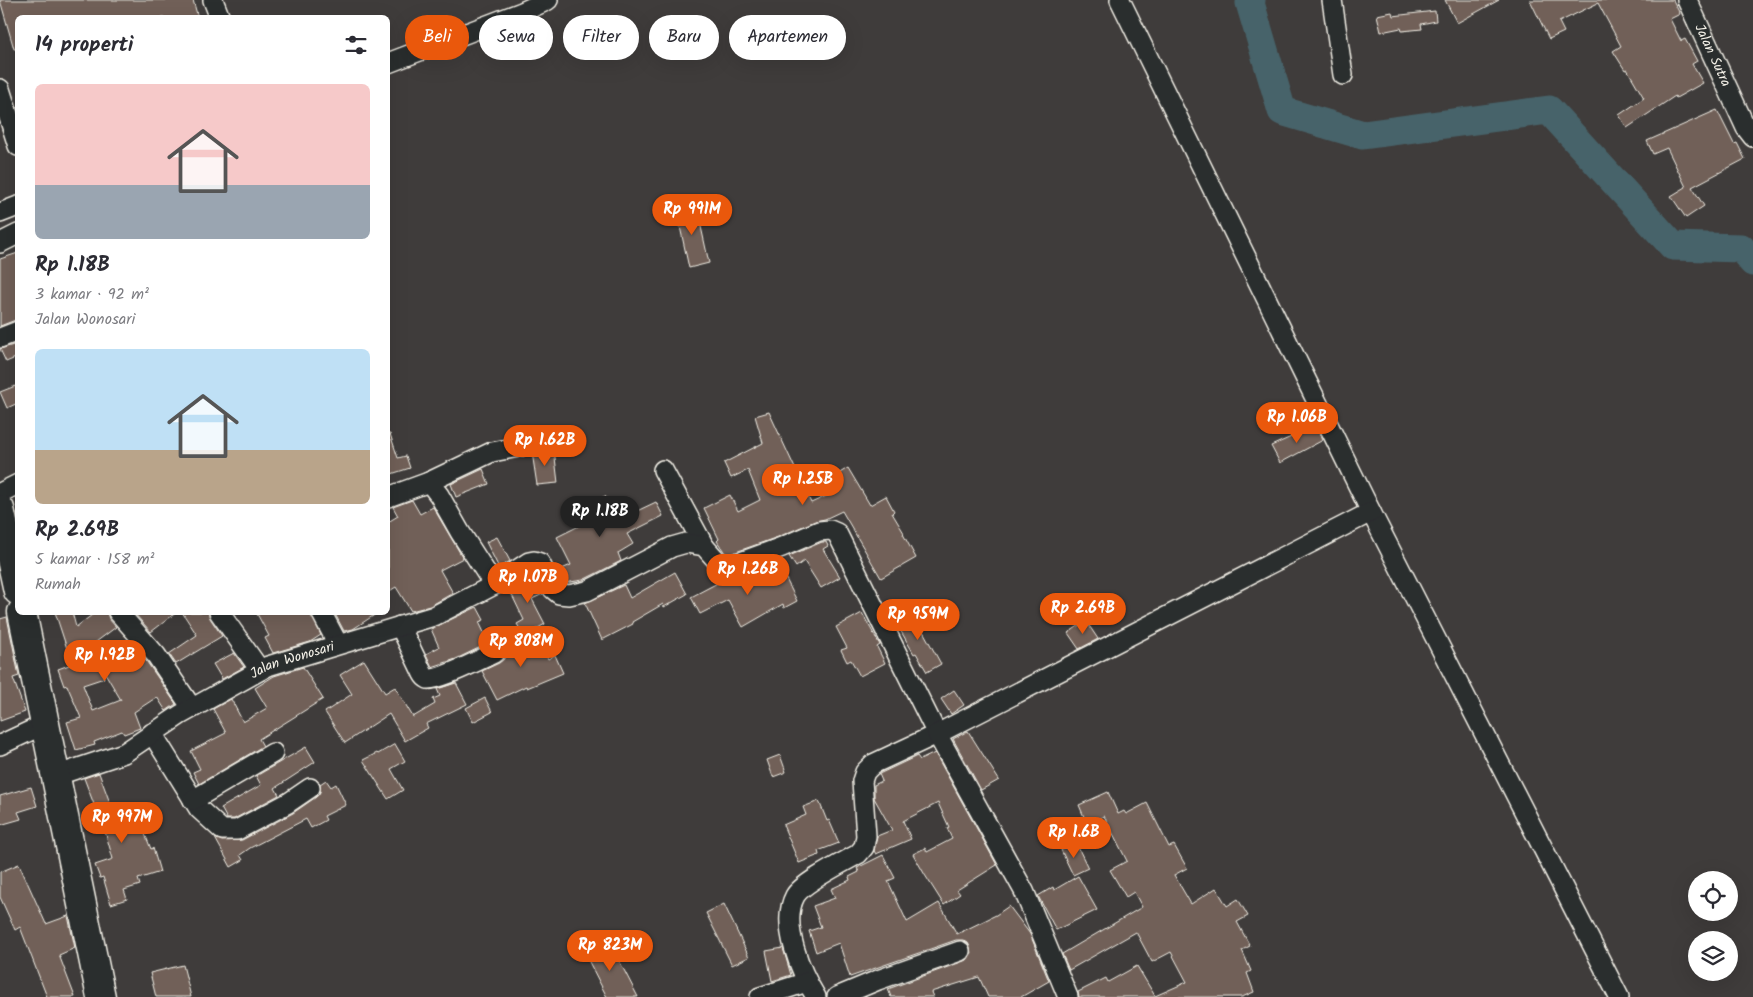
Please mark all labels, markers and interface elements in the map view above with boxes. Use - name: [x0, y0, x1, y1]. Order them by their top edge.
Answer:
- chip: Beli: [405, 15, 469, 60]
- chip: Sewa: [479, 15, 553, 60]
- chip: Filter: [563, 15, 639, 60]
- chip: Baru: [649, 15, 719, 60]
- chip: Apartemen: [729, 15, 846, 60]
- street label: Jalan Sutra: [1689, 20, 1737, 90]
- text: 14 properti: [35, 29, 133, 62]
- icon: filters: [342, 31, 370, 59]
- icon: home: [158, 116, 248, 206]
- pin: Rp 991M: [646, 194, 738, 236]
- text: Rp 991M: [663, 197, 721, 222]
- text: Rp 1.18B: [35, 249, 110, 282]
- text: 3 kamar · 92 m²: [35, 282, 149, 307]
- text: Jalan Wonosari: [35, 307, 135, 332]
- icon: home: [158, 381, 248, 471]
- pin: Rp 1.06B: [1245, 402, 1349, 444]
- text: Rp 1.06B: [1267, 405, 1327, 430]
- pin: Rp 1.62B: [493, 424, 597, 467]
- text: Rp 1.62B: [515, 428, 576, 453]
- pin: Rp 1.25B: [751, 464, 855, 506]
- text: Rp 1.25B: [773, 467, 833, 492]
- pin: Rp 1.18B: [548, 496, 652, 538]
- text: Rp 1.18B: [571, 499, 629, 524]
- text: Rp 2.69B: [35, 514, 119, 547]
- text: 5 kamar · 158 m²: [35, 547, 155, 572]
- pin: Rp 1.26B: [696, 554, 800, 596]
- text: Rp 1.26B: [718, 557, 779, 582]
- pin: Rp 1.07B: [476, 562, 580, 604]
- text: Rp 1.07B: [499, 565, 557, 590]
- text: Rumah: [35, 572, 81, 597]
- pin: Rp 2.69B: [1031, 592, 1135, 635]
- text: Rp 2.69B: [1051, 596, 1115, 621]
- pin: Rp 959M: [872, 598, 964, 641]
- text: Rp 959M: [888, 602, 948, 627]
- pin: Rp 808M: [475, 626, 567, 668]
- text: Rp 808M: [489, 629, 553, 654]
- street label: Jalan Wonosari: [246, 635, 338, 685]
- pin: Rp 1.92B: [53, 640, 157, 682]
- text: Rp 1.92B: [75, 643, 135, 668]
- pin: Rp 997M: [76, 802, 168, 844]
- text: Rp 997M: [92, 805, 152, 830]
- pin: Rp 1.6B: [1028, 816, 1120, 859]
- text: Rp 1.6B: [1048, 820, 1100, 845]
- map controls: [1688, 871, 1738, 981]
- button: locate: [1688, 871, 1738, 921]
- pin: Rp 823M: [564, 930, 656, 972]
- button: layers: [1688, 931, 1738, 981]
- text: Rp 823M: [578, 933, 642, 958]

